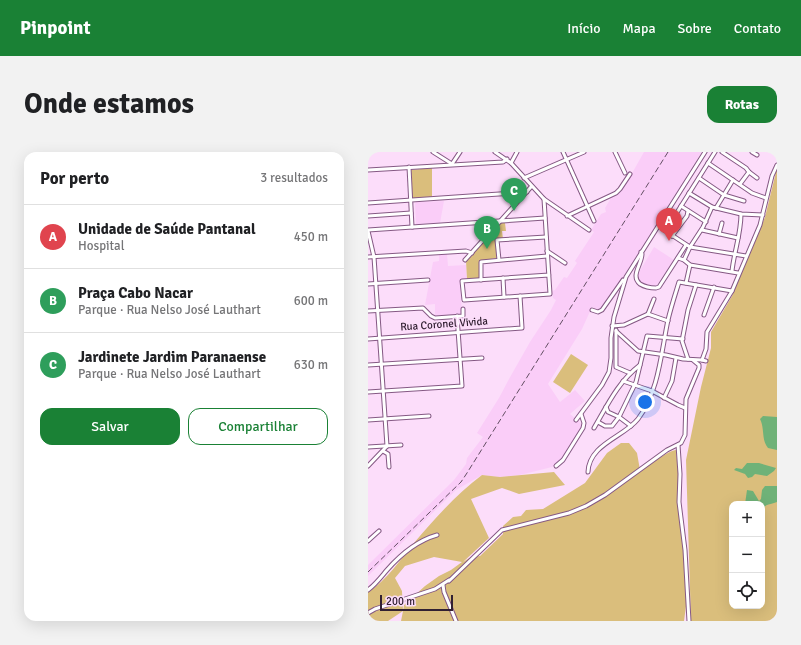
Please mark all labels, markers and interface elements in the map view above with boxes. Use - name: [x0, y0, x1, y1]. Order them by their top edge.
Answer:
- text: Pinpoint: [20, 16, 91, 40]
- text: Início: [567, 20, 601, 37]
- text: Mapa: [623, 20, 655, 37]
- text: Sobre: [677, 20, 712, 37]
- text: Contato: [734, 20, 781, 37]
- button: Rotas: [707, 86, 777, 123]
- text: Onde estamos: [24, 87, 194, 121]
- text: Por perto: [40, 168, 109, 189]
- text: 3 resultados: [260, 170, 328, 186]
- pin: C: [501, 178, 527, 211]
- pin: A: [656, 208, 682, 241]
- pin: B: [474, 216, 500, 249]
- text: Unidade de Saúde Pantanal: [78, 220, 256, 238]
- text: A: [49, 229, 57, 245]
- text: 450 m: [294, 229, 328, 245]
- text: Hospital: [78, 238, 125, 254]
- text: Praça Cabo Nacar: [78, 284, 193, 302]
- text: B: [49, 293, 57, 309]
- text: 600 m: [294, 293, 328, 309]
- text: Parque · Rua Nelso José Lauthart: [78, 302, 261, 318]
- street label: Rua Coronel Vivida: [400, 314, 489, 334]
- text: Jardinete Jardim Paranaense: [78, 348, 266, 366]
- text: C: [49, 357, 57, 373]
- text: 630 m: [294, 357, 328, 373]
- text: Parque · Rua Nelso José Lauthart: [78, 366, 261, 382]
- your location: [635, 392, 655, 412]
- button: Salvar: [40, 408, 180, 445]
- button: Compartilhar: [188, 408, 328, 445]
- map controls: [729, 501, 765, 609]
- button: +: [729, 501, 765, 537]
- button: −: [729, 537, 765, 573]
- button: locate: [729, 573, 765, 609]
- scale bar: [380, 593, 453, 612]
- text: 200 m: [386, 595, 415, 608]

